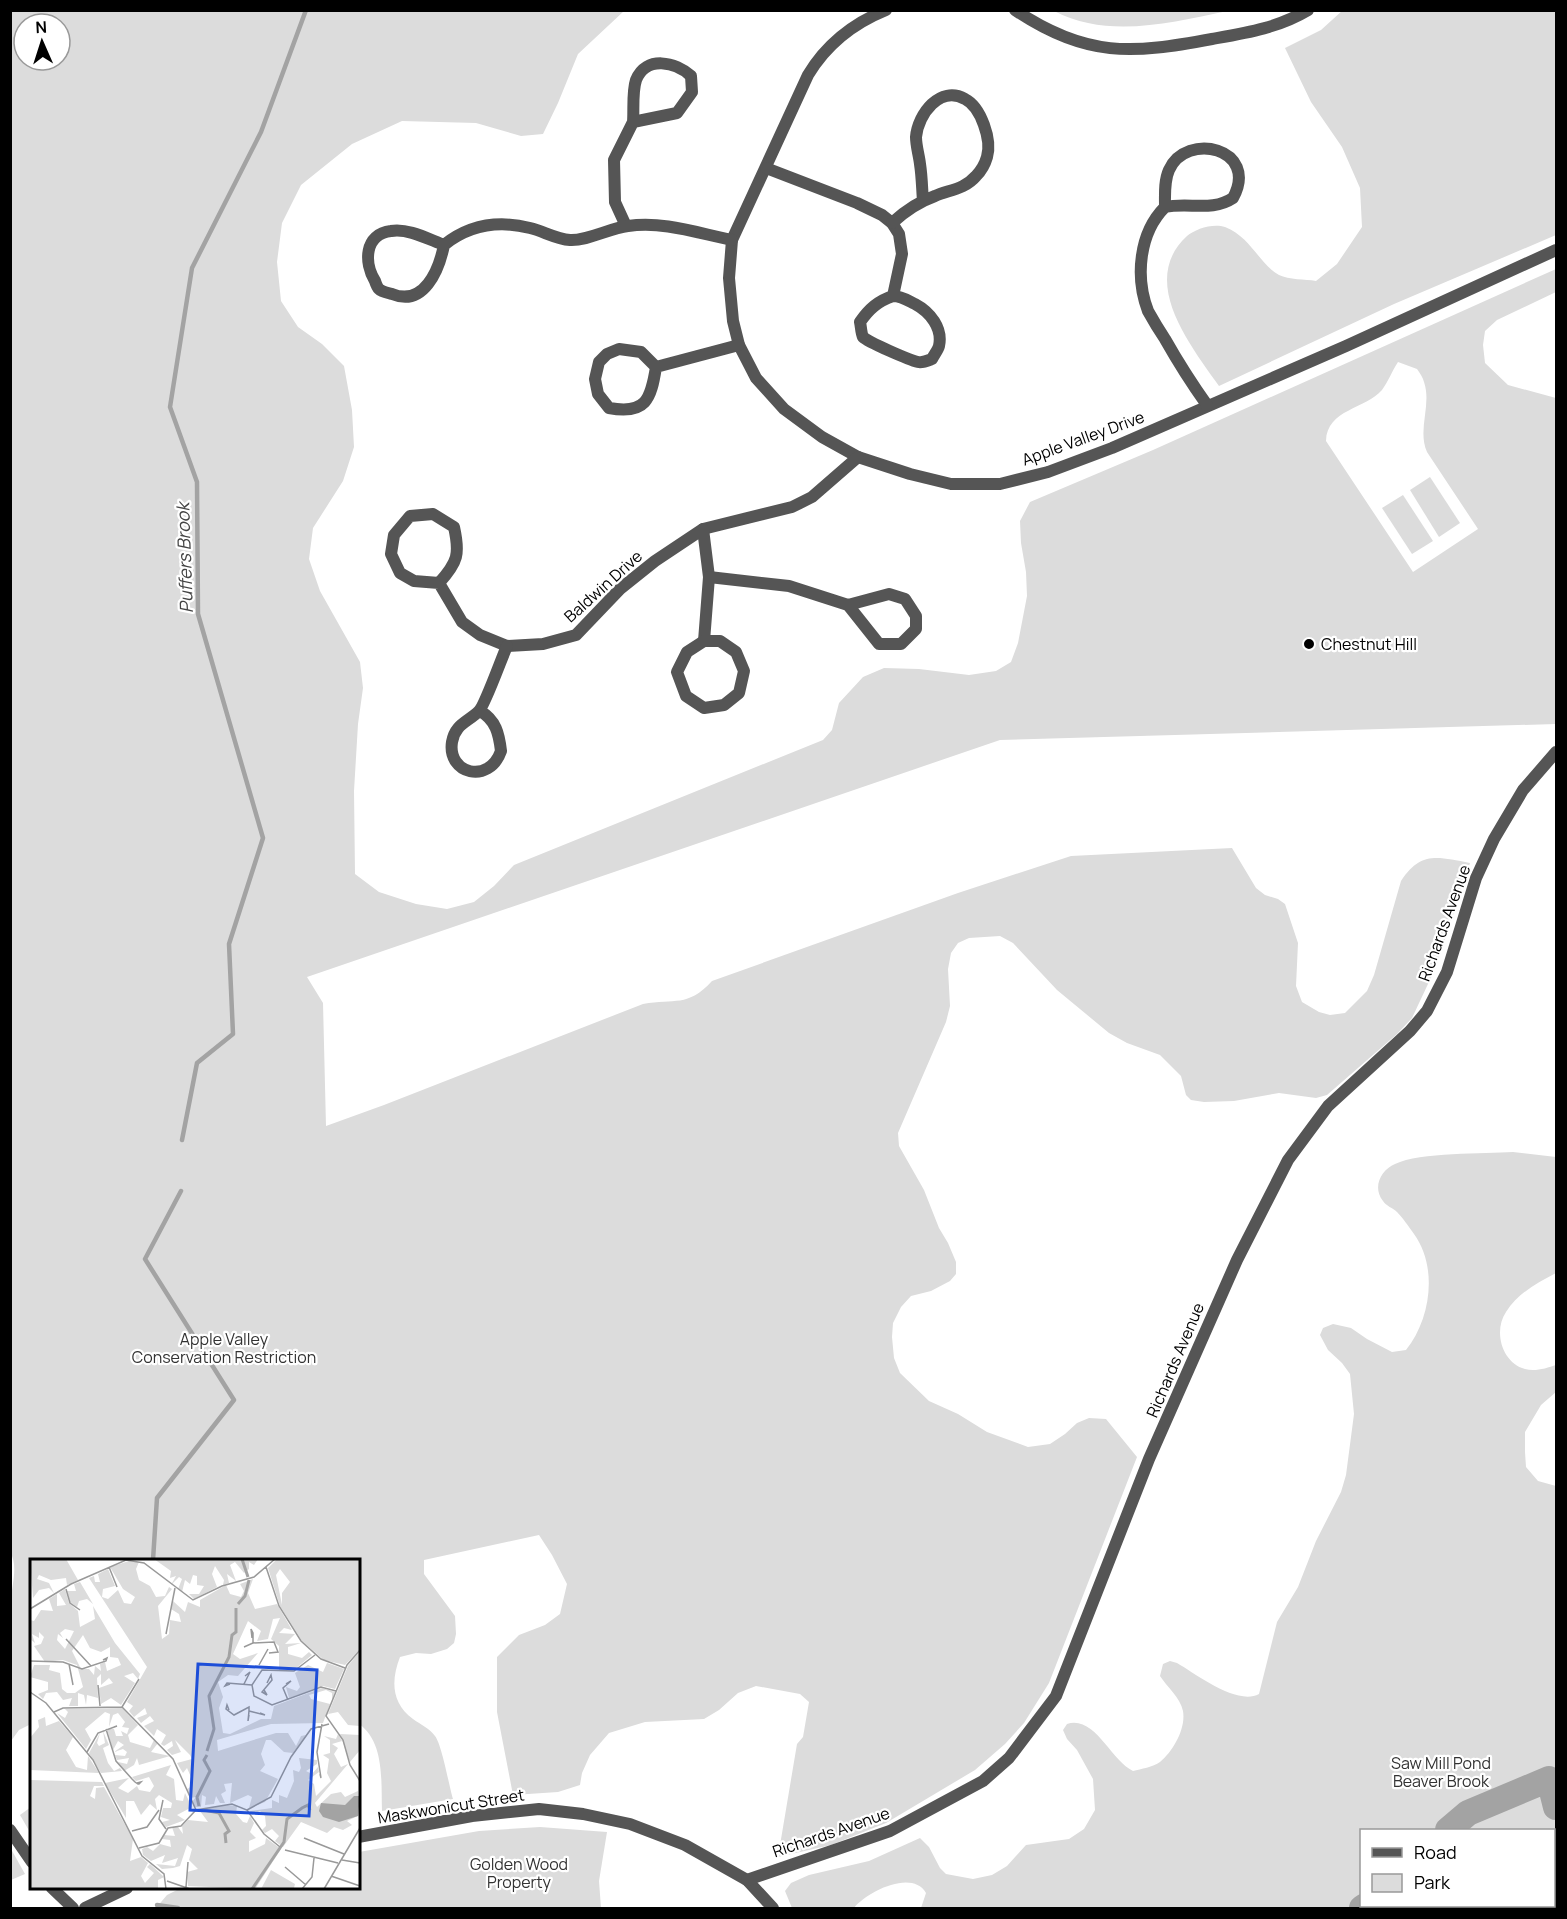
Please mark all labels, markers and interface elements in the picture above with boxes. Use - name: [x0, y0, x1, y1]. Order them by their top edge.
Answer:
- north arrow: [12, 12, 72, 72]
- text: N: [35, 16, 48, 38]
- street label: Apple Valley Drive: [1019, 406, 1147, 470]
- water label: Puffers Brook: [170, 499, 198, 614]
- street label: Baldwin Drive: [559, 545, 647, 627]
- place label: Chestnut Hill: [1321, 633, 1417, 655]
- marker: Chestnut Hill: [1302, 637, 1316, 651]
- street label: Richards Avenue: [1413, 862, 1475, 984]
- street label: Richards Avenue: [1141, 1299, 1209, 1421]
- park label: Apple Valley Conservation Restriction: [132, 1328, 316, 1368]
- inset map: [30, 1559, 360, 1889]
- park label: Saw Mill Pond Beaver Brook: [1391, 1752, 1491, 1792]
- street label: Maskwonicut Street: [376, 1784, 526, 1828]
- street label: Richards Avenue: [769, 1802, 893, 1862]
- legend: [1360, 1829, 1555, 1907]
- text: Road: [1414, 1840, 1457, 1864]
- park label: Golden Wood Property: [470, 1853, 568, 1893]
- text: Park: [1414, 1870, 1451, 1894]

